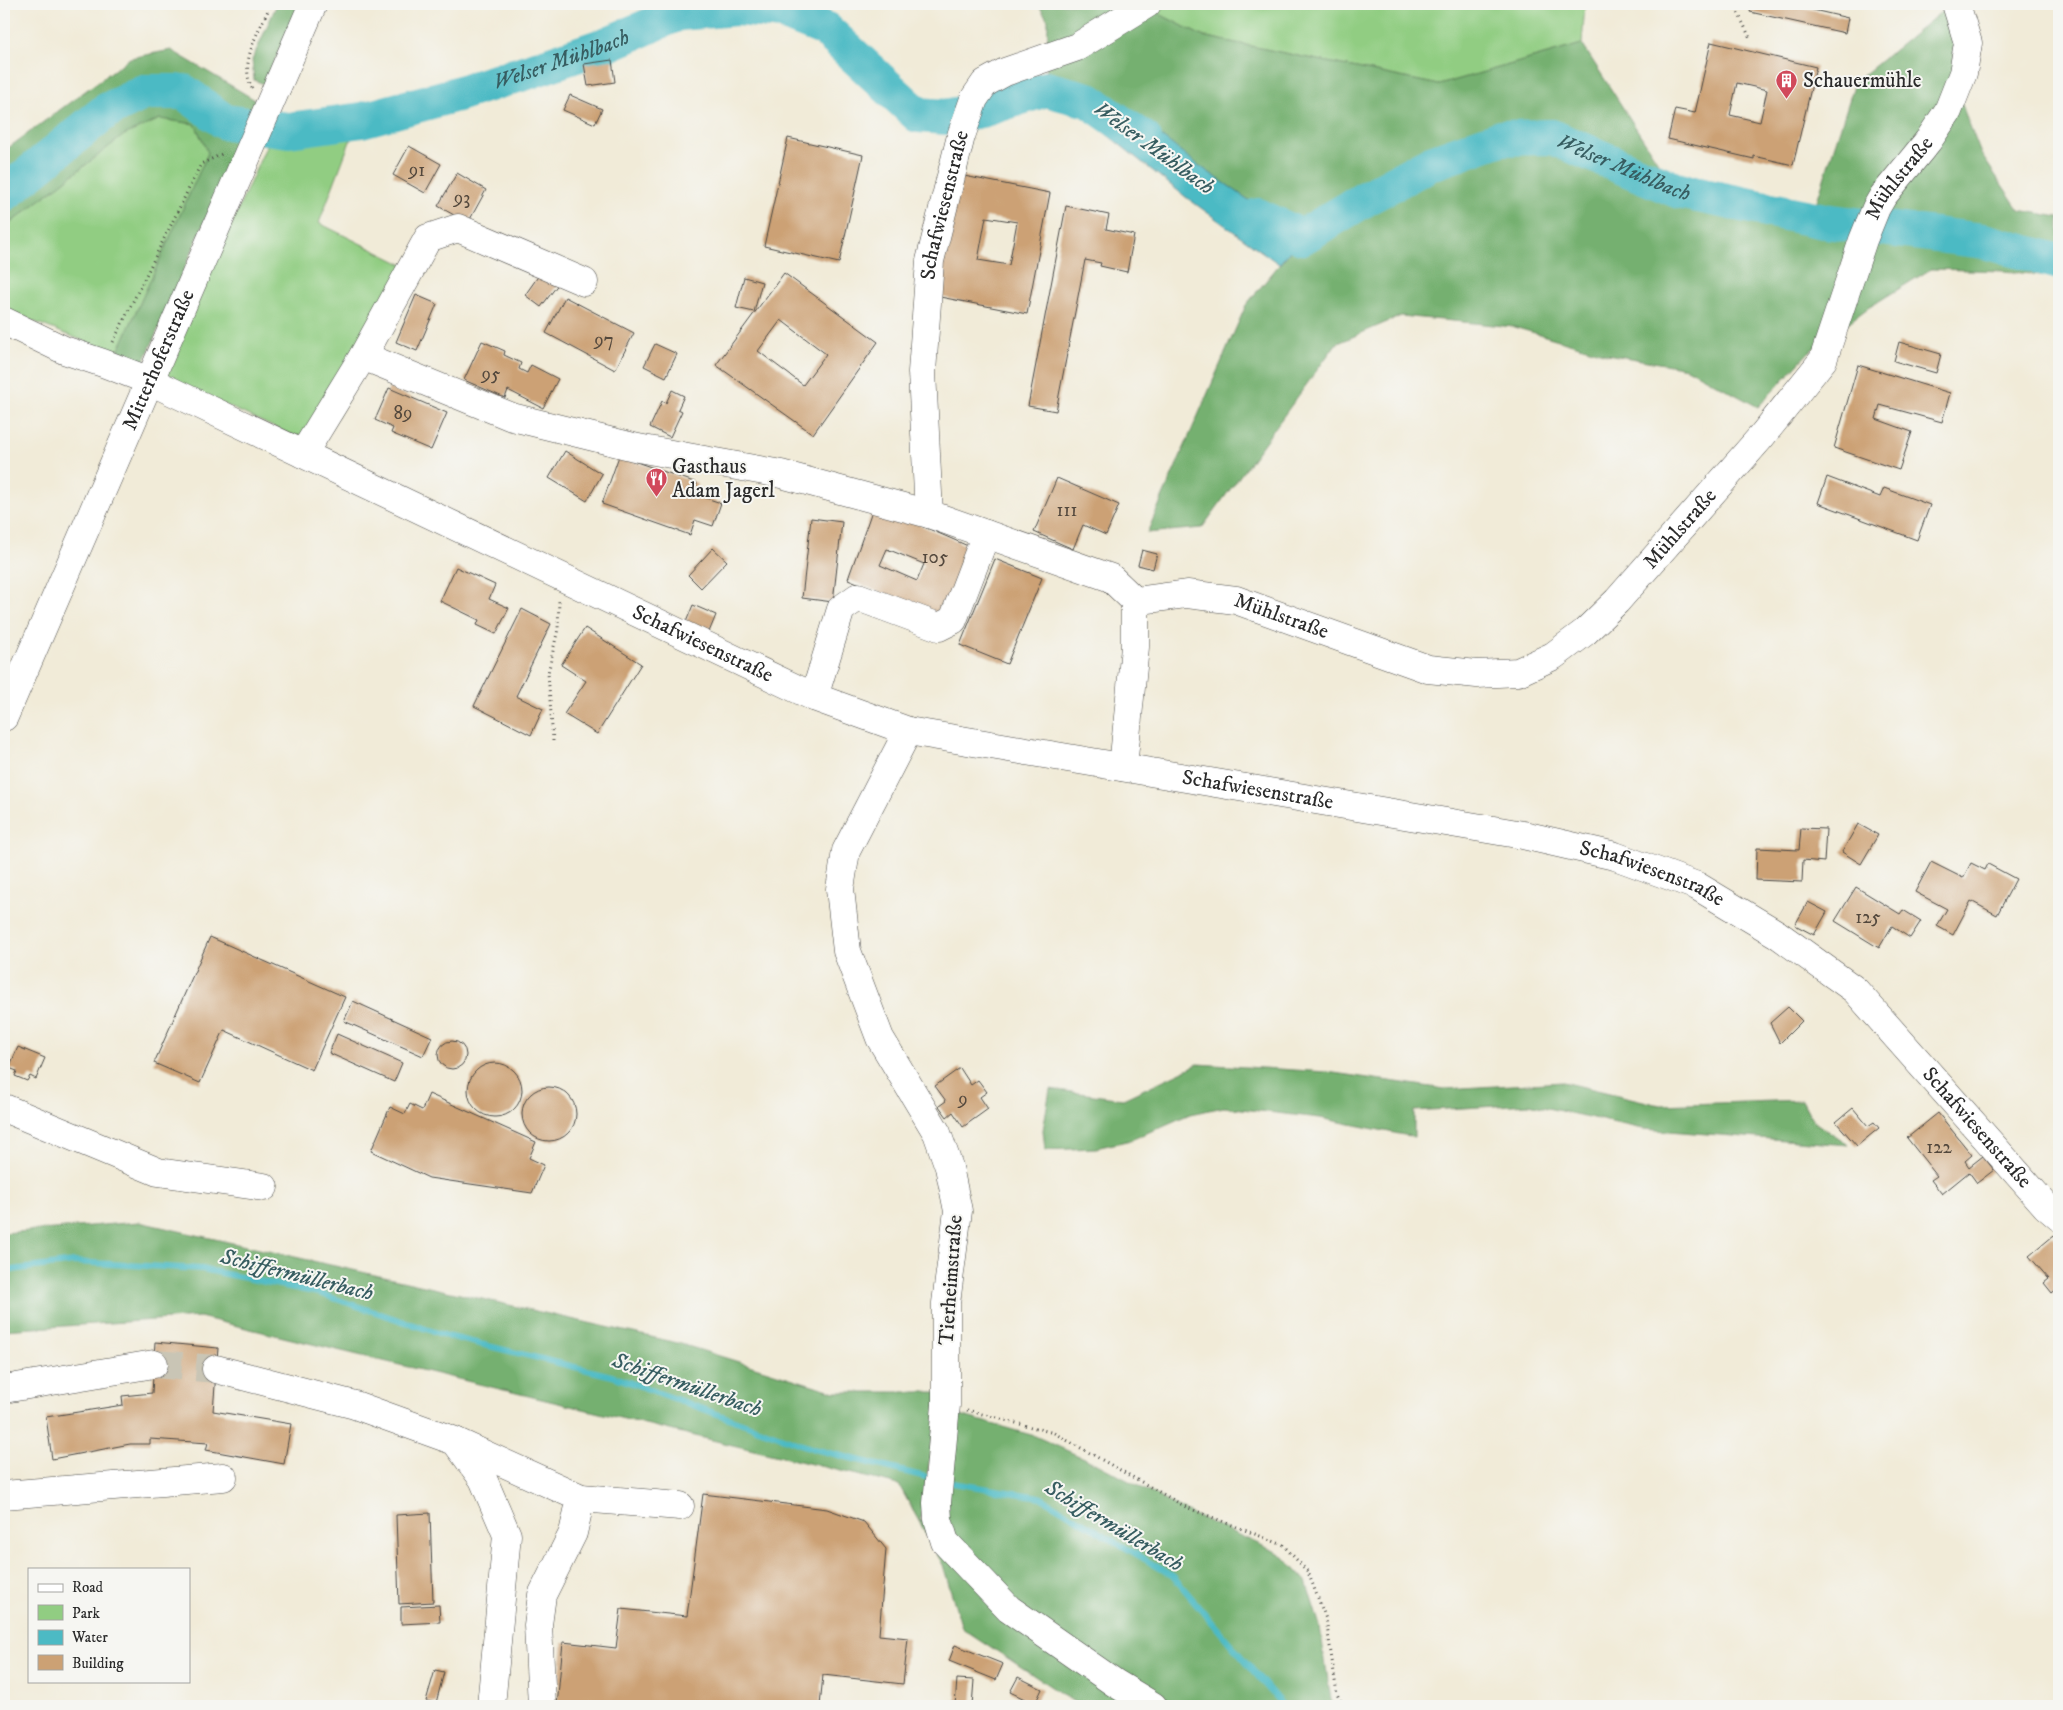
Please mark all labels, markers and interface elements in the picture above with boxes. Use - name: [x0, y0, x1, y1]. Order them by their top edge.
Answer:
- water label: Welser Mühlbach: [490, 23, 633, 95]
- place label: Schauermühle: [1803, 68, 1922, 94]
- building icon: Schauermühle: [1775, 69, 1799, 100]
- water label: Welser Mühlbach: [1088, 95, 1220, 201]
- street label: Schafwiesenstraße: [916, 126, 975, 281]
- water label: Welser Mühlbach: [1553, 127, 1693, 207]
- street label: Mühlstraße: [1860, 131, 1939, 224]
- house number: 91: [408, 159, 425, 182]
- house number: 93: [453, 187, 470, 210]
- street label: Mitterhoferstraße: [117, 286, 201, 434]
- house number: 97: [593, 329, 614, 352]
- house number: 95: [481, 363, 501, 386]
- house number: 89: [394, 402, 413, 425]
- place label: Gasthaus Adam Jagerl: [672, 454, 776, 504]
- restaurant icon: Gasthaus Adam Jagerl: [644, 467, 668, 498]
- street label: Mühlstraße: [1638, 483, 1723, 575]
- house number: 111: [1057, 499, 1077, 522]
- house number: 105: [922, 546, 949, 569]
- street label: Mühlstraße: [1231, 587, 1332, 645]
- street label: Schafwiesenstraße: [628, 599, 777, 689]
- street label: Schafwiesenstraße: [1180, 765, 1336, 816]
- street label: Schafwiesenstraße: [1577, 835, 1729, 913]
- house number: 125: [1855, 906, 1881, 929]
- street label: Schafwiesenstraße: [1916, 1062, 2037, 1194]
- house number: 9: [957, 1088, 968, 1111]
- house number: 122: [1926, 1136, 1952, 1159]
- street label: Tierheimstraße: [933, 1214, 969, 1346]
- water label: Schiffermüllerbach: [217, 1243, 376, 1307]
- water label: Schiffermüllerbach: [608, 1346, 765, 1423]
- water label: Schiffermüllerbach: [1039, 1474, 1188, 1578]
- legend: [28, 1568, 190, 1682]
- text: Road: [72, 1578, 104, 1597]
- text: Park: [72, 1604, 101, 1623]
- text: Water: [71, 1628, 108, 1647]
- text: Building: [72, 1654, 124, 1673]

